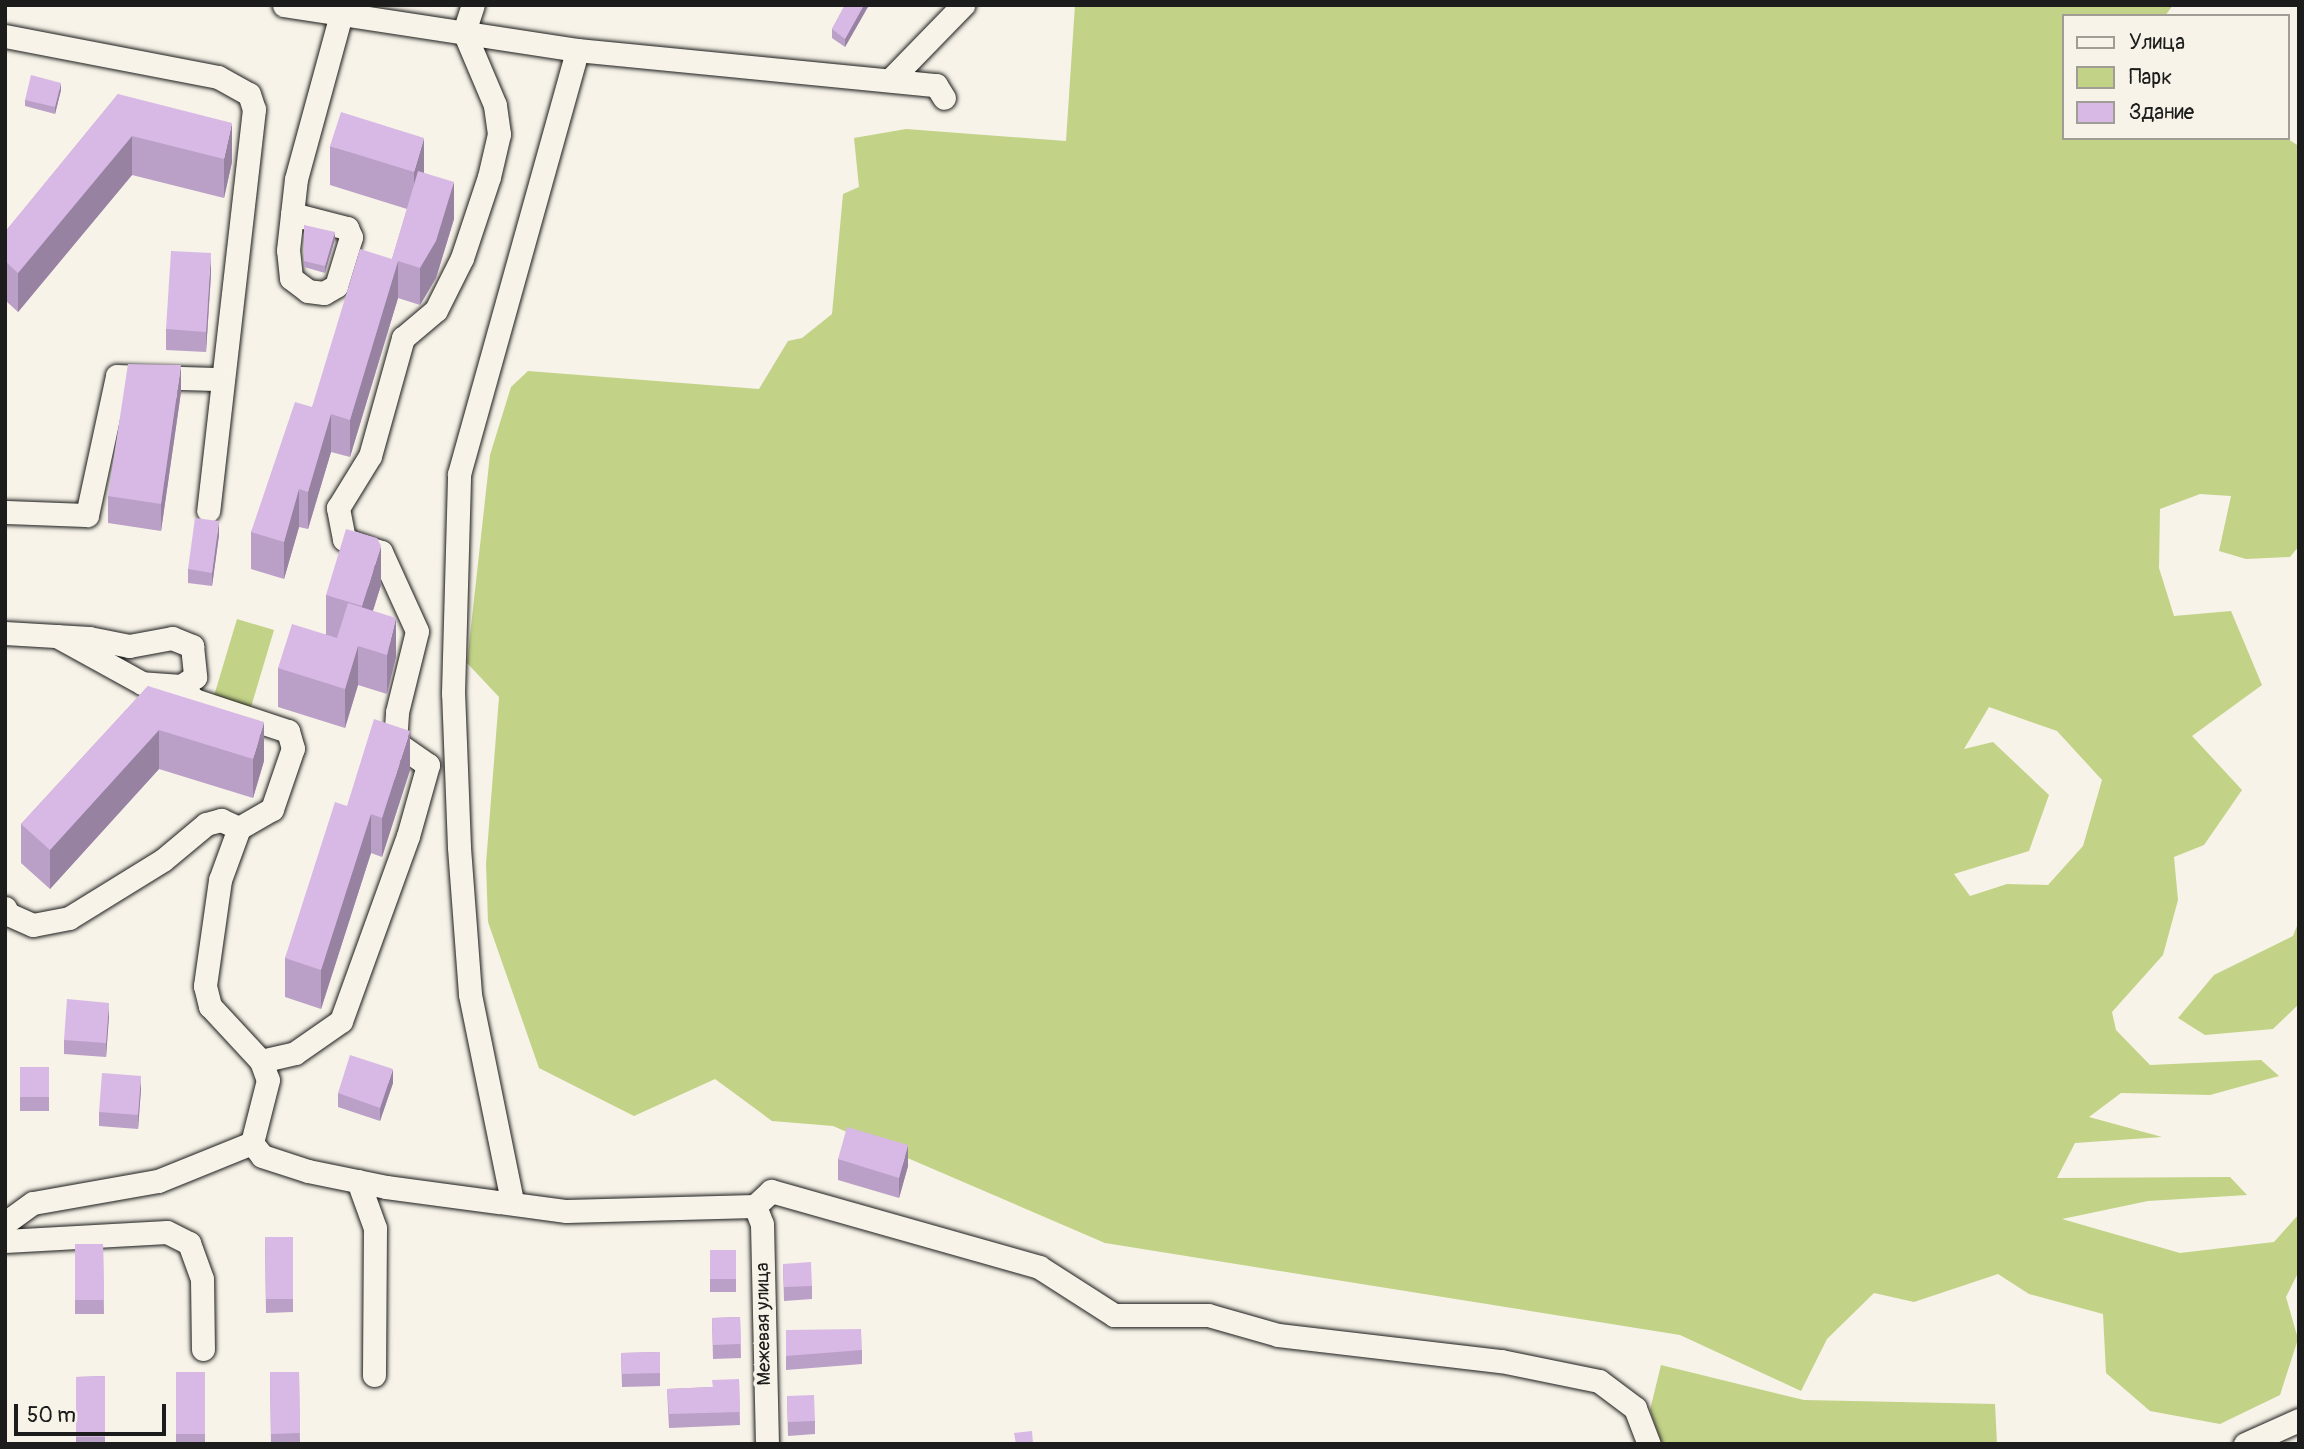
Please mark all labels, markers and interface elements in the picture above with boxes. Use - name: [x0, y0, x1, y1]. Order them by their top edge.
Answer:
- legend: [2062, 14, 2290, 140]
- text: Улица: [2129, 29, 2185, 56]
- text: Парк: [2129, 64, 2172, 91]
- text: Здание: [2129, 99, 2194, 126]
- street label: Межевая улица: [752, 1262, 776, 1386]
- scale bar: [18, 1390, 170, 1434]
- text: 50 m: [27, 1402, 76, 1429]

